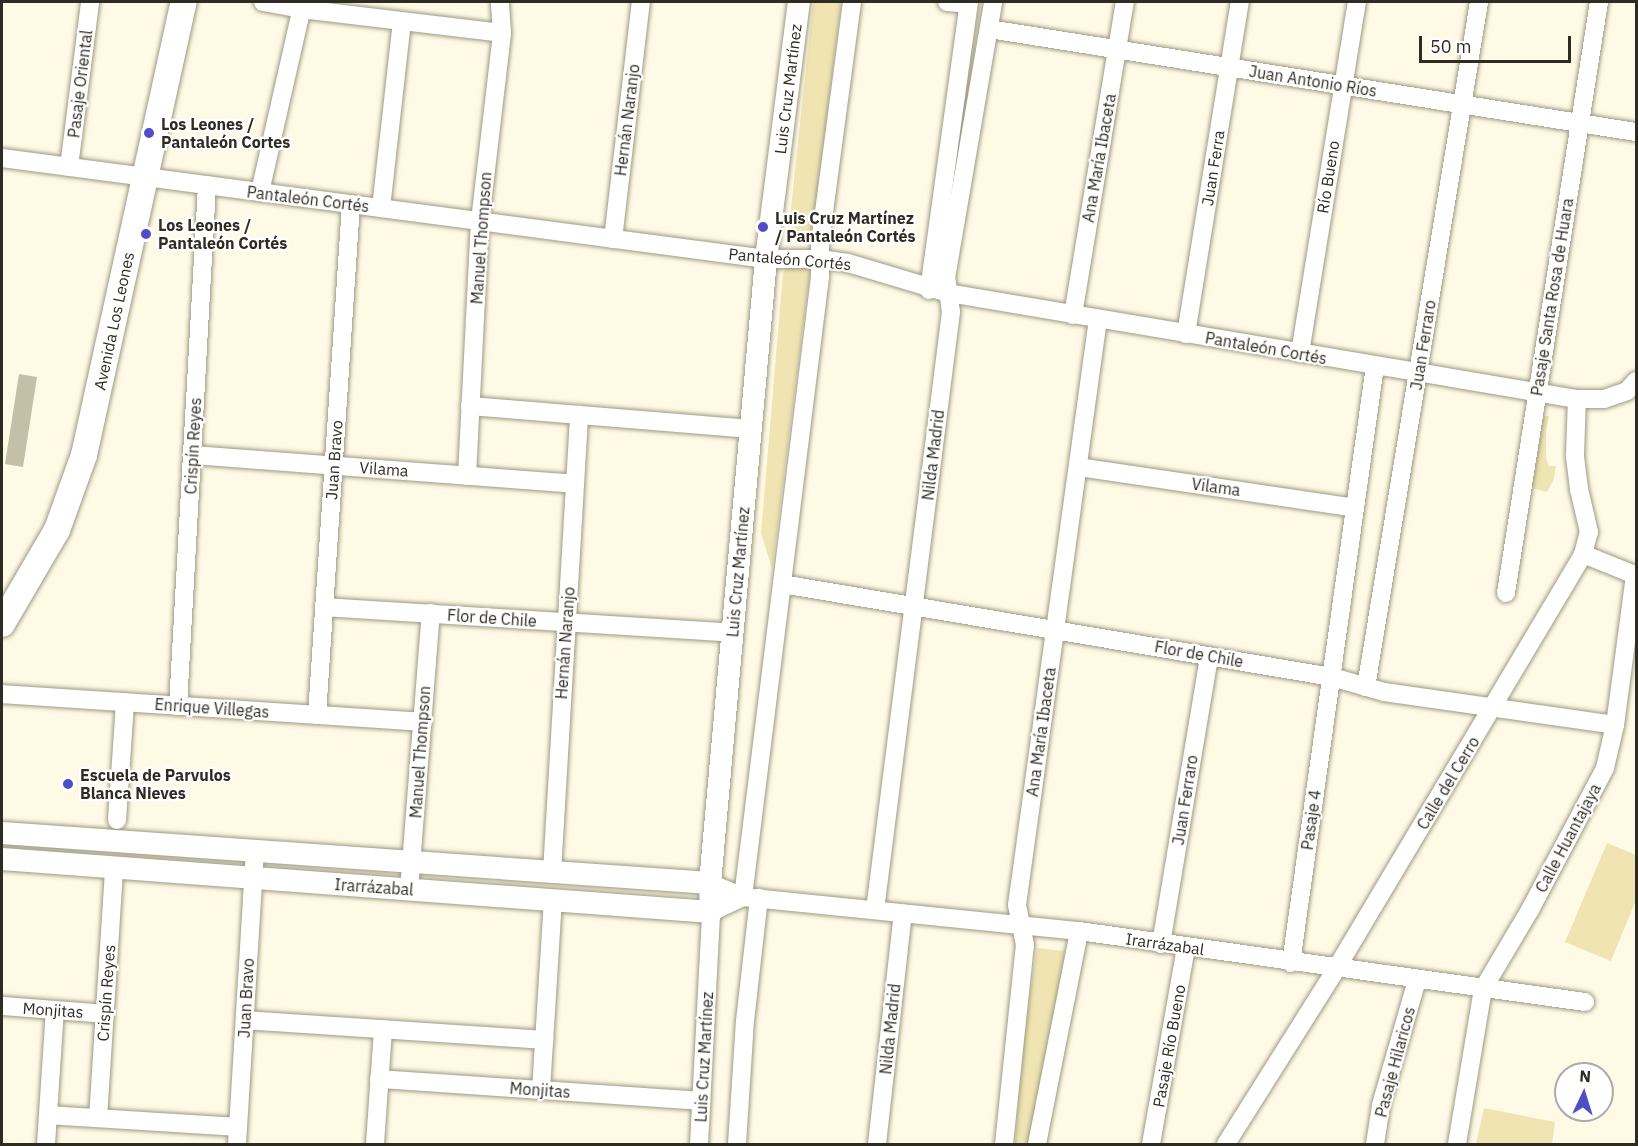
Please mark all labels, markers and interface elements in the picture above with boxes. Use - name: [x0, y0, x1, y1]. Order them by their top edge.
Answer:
- street label: Luis Cruz Martínez: [770, 23, 806, 155]
- scale bar: [1422, 24, 1574, 62]
- street label: Pasaje Oriental: [64, 29, 96, 139]
- text: 50 m: [1430, 35, 1472, 58]
- street label: Juan Antonio Ríos: [1248, 61, 1378, 101]
- street label: Hernán Naranjo: [611, 63, 643, 177]
- street label: Ana María Ibaceta: [1078, 92, 1120, 224]
- place label: Los Leones / Pantaleón Cortes: [161, 114, 290, 152]
- marker: Los Leones / Pantaleón Cortes: [142, 126, 156, 140]
- street label: Juan Ferra: [1198, 129, 1228, 207]
- street label: Río Bueno: [1313, 139, 1343, 215]
- street label: Manuel Thompson: [467, 171, 495, 305]
- street label: Pantaleón Cortés: [246, 182, 370, 216]
- street label: Pasaje Santa Rosa de Huara: [1527, 197, 1577, 397]
- place label: Luis Cruz Martínez / Pantaleón Cortés: [775, 208, 916, 246]
- place label: Los Leones / Pantaleón Cortés: [158, 215, 287, 253]
- marker: Luis Cruz Martínez / Pantaleón Cortés: [756, 220, 770, 234]
- marker: Los Leones / Pantaleón Cortés: [139, 227, 153, 241]
- street label: Pantaleón Cortés: [728, 244, 852, 274]
- street label: Avenida Los Leones: [90, 250, 138, 392]
- street label: Juan Ferraro: [1406, 299, 1440, 391]
- street label: Pantaleón Cortés: [1204, 328, 1328, 368]
- street label: Crispín Reyes: [181, 397, 205, 495]
- street label: Nilda Madrid: [918, 409, 948, 501]
- street label: Juan Bravo: [322, 419, 346, 501]
- street label: Vilama: [359, 458, 409, 480]
- street label: Vilama: [1190, 474, 1242, 500]
- street label: Luis Cruz Martínez: [723, 506, 753, 638]
- street label: Hernán Naranjo: [551, 586, 579, 700]
- street label: Flor de Chile: [446, 605, 538, 631]
- street label: Flor de Chile: [1153, 637, 1245, 671]
- street label: Ana María Ibaceta: [1022, 666, 1060, 798]
- street label: Manuel Thompson: [406, 685, 434, 819]
- street label: Enrique Villegas: [154, 694, 270, 722]
- street label: Calle del Cerro: [1413, 733, 1483, 833]
- street label: Juan Ferraro: [1168, 754, 1202, 846]
- place label: Escuela de Parvulos Blanca Nieves: [80, 765, 231, 803]
- marker: Escuela de Parvulos Blanca Nieves: [61, 777, 75, 791]
- street label: Calle Huantajaya: [1531, 780, 1605, 896]
- street label: Pasaje 4: [1297, 789, 1325, 851]
- street label: Irarrázabal: [334, 875, 414, 899]
- street label: Irarrázabal: [1124, 929, 1206, 959]
- street label: Crispín Reyes: [93, 944, 119, 1042]
- street label: Juan Bravo: [234, 958, 258, 1038]
- street label: Nilda Madrid: [876, 983, 904, 1075]
- street label: Pasaje Río Bueno: [1149, 983, 1189, 1109]
- street label: Luis Cruz Martínez: [691, 991, 717, 1123]
- street label: Monjitas: [22, 998, 84, 1022]
- street label: Pasaje Hilaricos: [1371, 1005, 1419, 1119]
- north arrow: [1554, 1062, 1614, 1122]
- text: N: [1579, 1066, 1592, 1086]
- street label: Monjitas: [509, 1078, 571, 1102]

